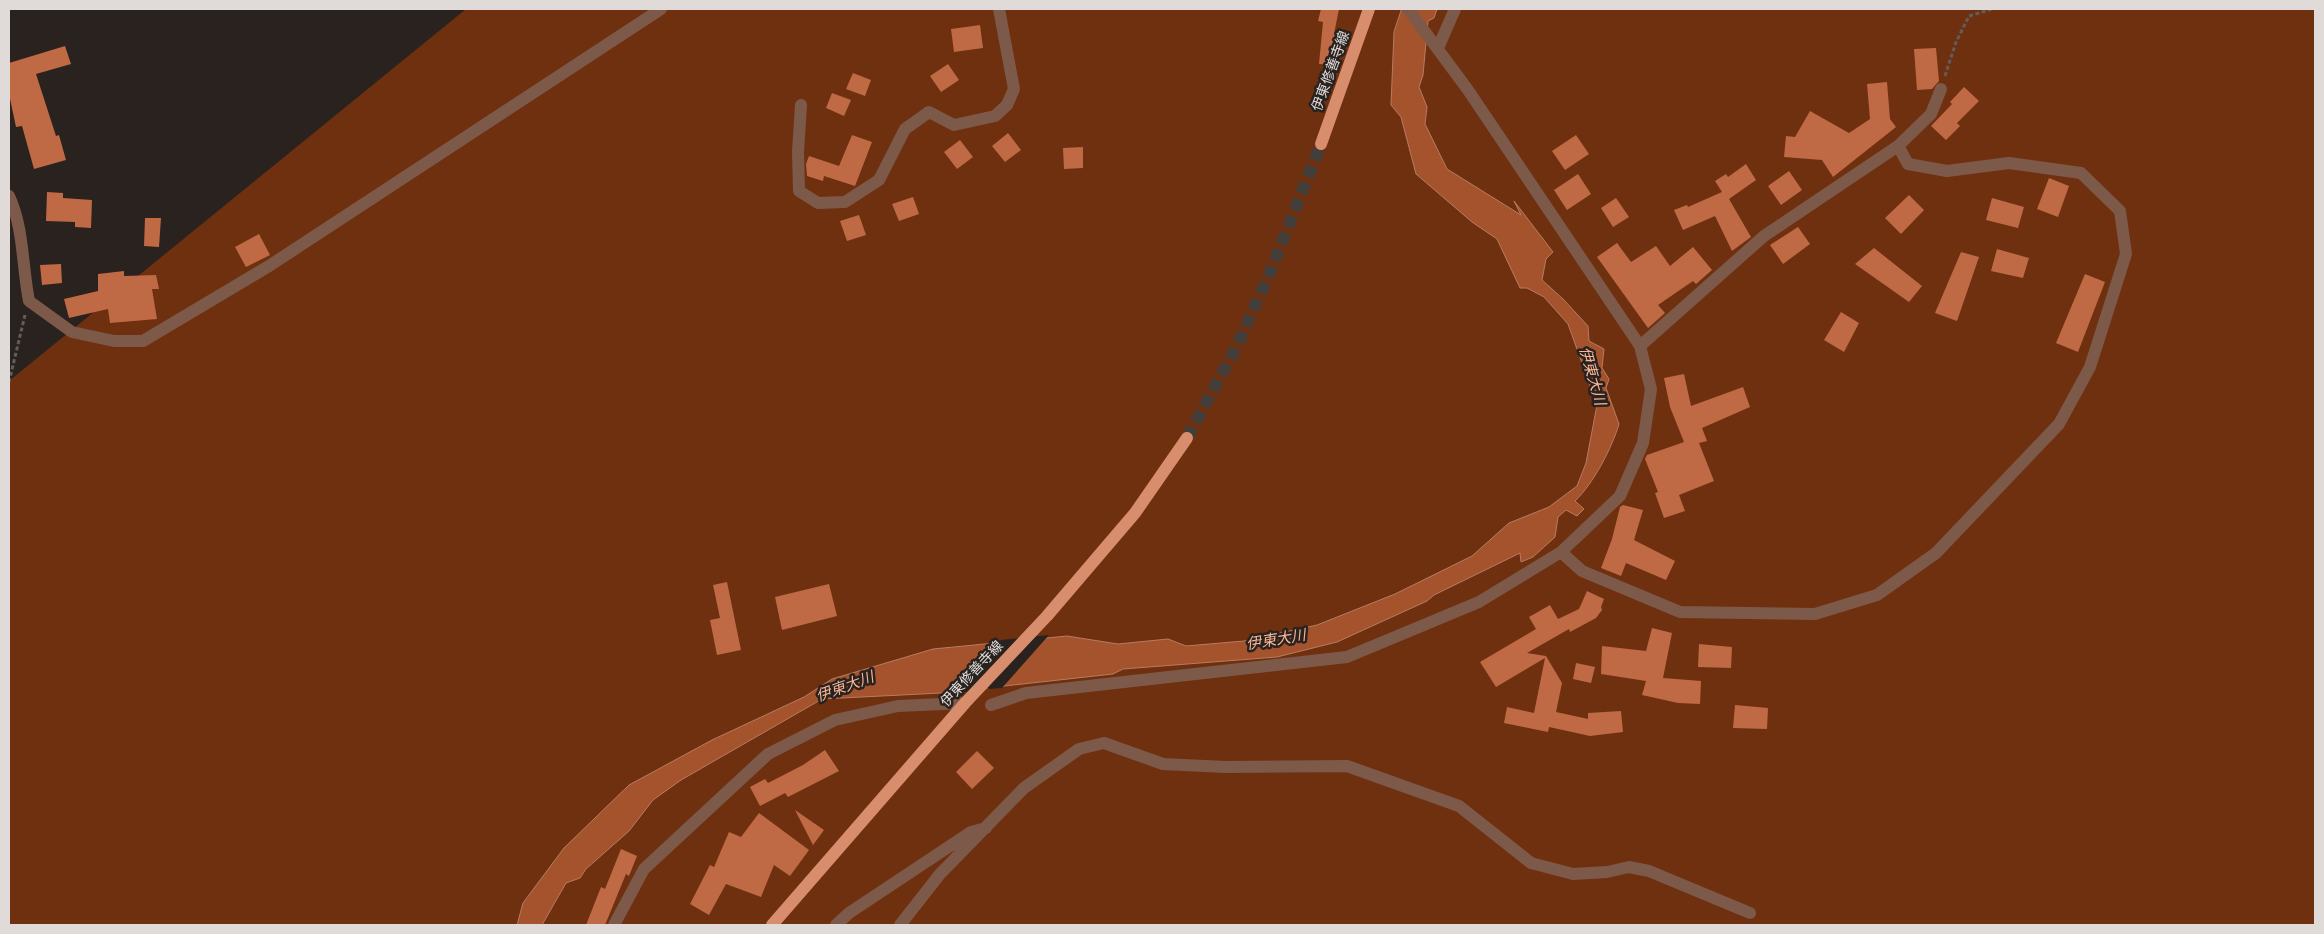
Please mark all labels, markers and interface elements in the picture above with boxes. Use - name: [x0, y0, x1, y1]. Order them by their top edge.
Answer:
- street label: 伊東修善寺線: [1309, 29, 1353, 113]
- water label: 伊東大川: [1575, 345, 1609, 407]
- water label: 伊東大川: [1245, 626, 1307, 654]
- street label: 伊東修善寺線: [937, 638, 1007, 710]
- water label: 伊東大川: [814, 668, 876, 706]

